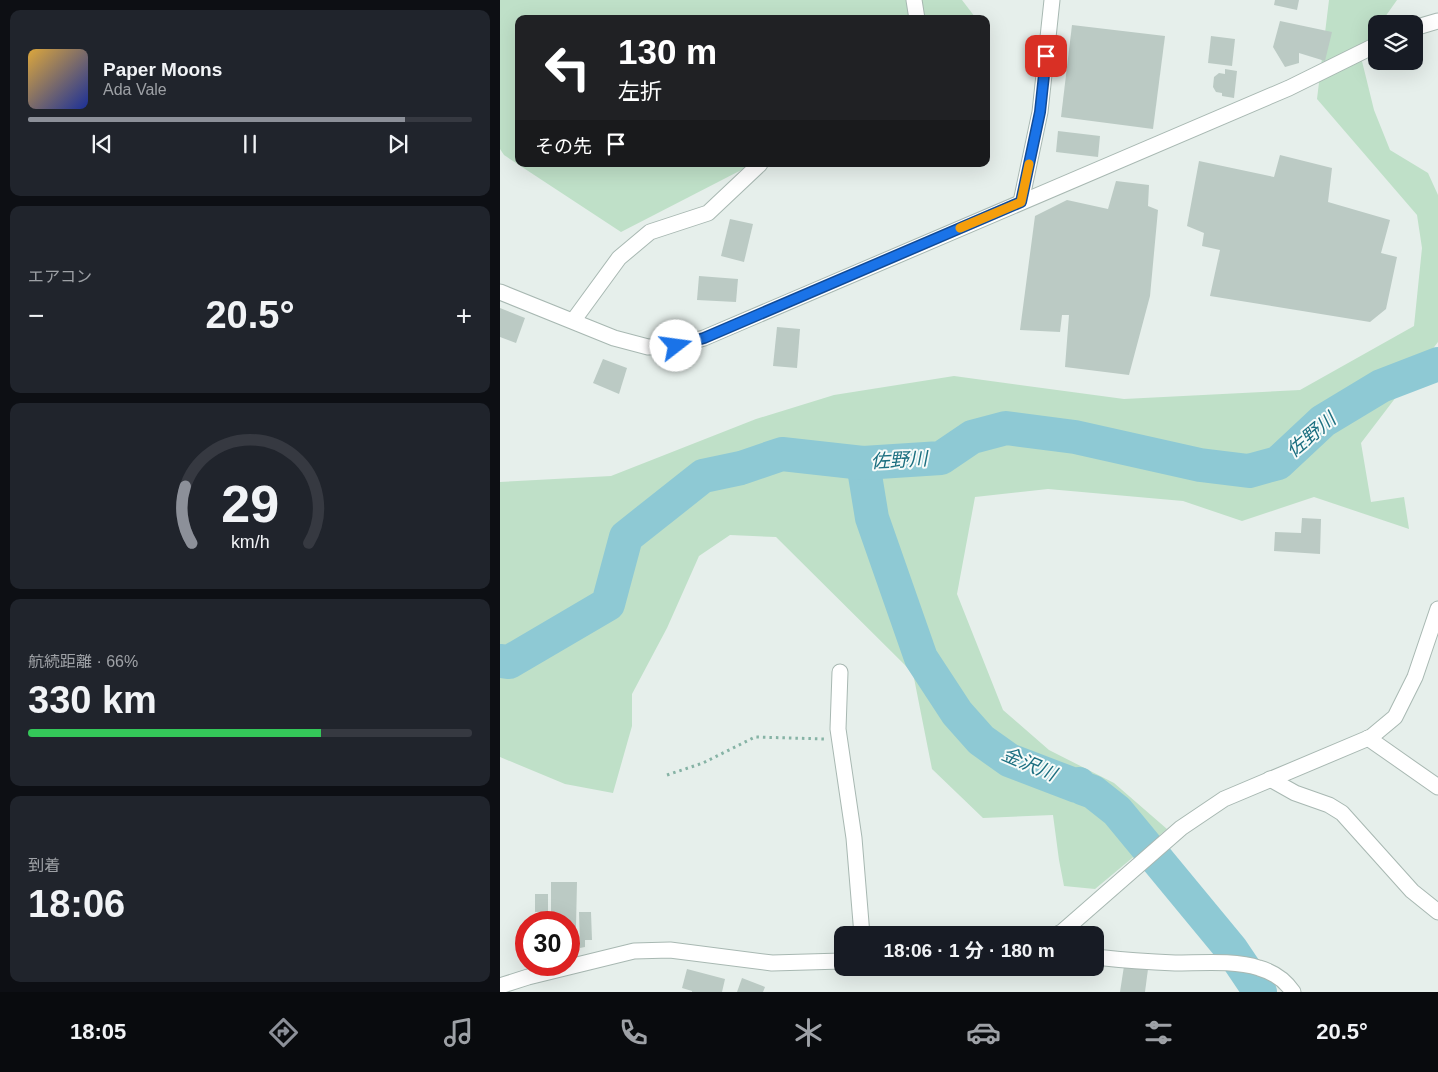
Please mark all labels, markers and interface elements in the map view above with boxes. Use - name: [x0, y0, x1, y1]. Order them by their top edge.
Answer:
- map controls: [1368, 15, 1423, 70]
- button: layers: [1368, 15, 1423, 70]
- text: 130 m: [618, 32, 717, 71]
- icon: left: [535, 35, 600, 100]
- pin: [1025, 35, 1067, 77]
- icon: arrive: [1032, 42, 1060, 70]
- text: Paper Moons: [103, 59, 222, 80]
- text: 左折: [618, 79, 662, 104]
- text: Ada Vale: [103, 81, 167, 98]
- icon: previous: [88, 130, 116, 158]
- icon: pause: [236, 130, 264, 158]
- icon: next: [384, 130, 412, 158]
- icon: arrive: [602, 130, 630, 158]
- text: その先: [535, 136, 592, 157]
- text: エアコン: [28, 268, 92, 285]
- text: 20.5°: [205, 294, 295, 336]
- text: −: [28, 300, 44, 331]
- text: +: [456, 300, 472, 331]
- position arrow: [649, 319, 701, 371]
- water label: 佐野川: [1282, 407, 1341, 461]
- water label: 佐野川: [870, 448, 930, 472]
- text: 29: [221, 475, 279, 533]
- text: km/h: [231, 532, 269, 552]
- text: 航続距離 · 66%: [28, 653, 138, 670]
- text: 330 km: [28, 679, 157, 721]
- water label: 金沢川: [999, 743, 1061, 786]
- text: 到着: [28, 857, 60, 874]
- text: 18:06: [28, 883, 125, 925]
- speed limit sign: 30: [515, 911, 580, 976]
- text: 18:06 · 1 分 · 180 m: [883, 940, 1055, 961]
- icon: directions: [266, 1015, 301, 1050]
- icon: music: [441, 1015, 476, 1050]
- icon: phone: [616, 1015, 651, 1050]
- icon: climate: [791, 1015, 826, 1050]
- icon: car: [966, 1015, 1001, 1050]
- icon: filters: [1141, 1015, 1176, 1050]
- text: 18:05: [70, 1019, 126, 1044]
- text: 20.5°: [1316, 1019, 1368, 1044]

